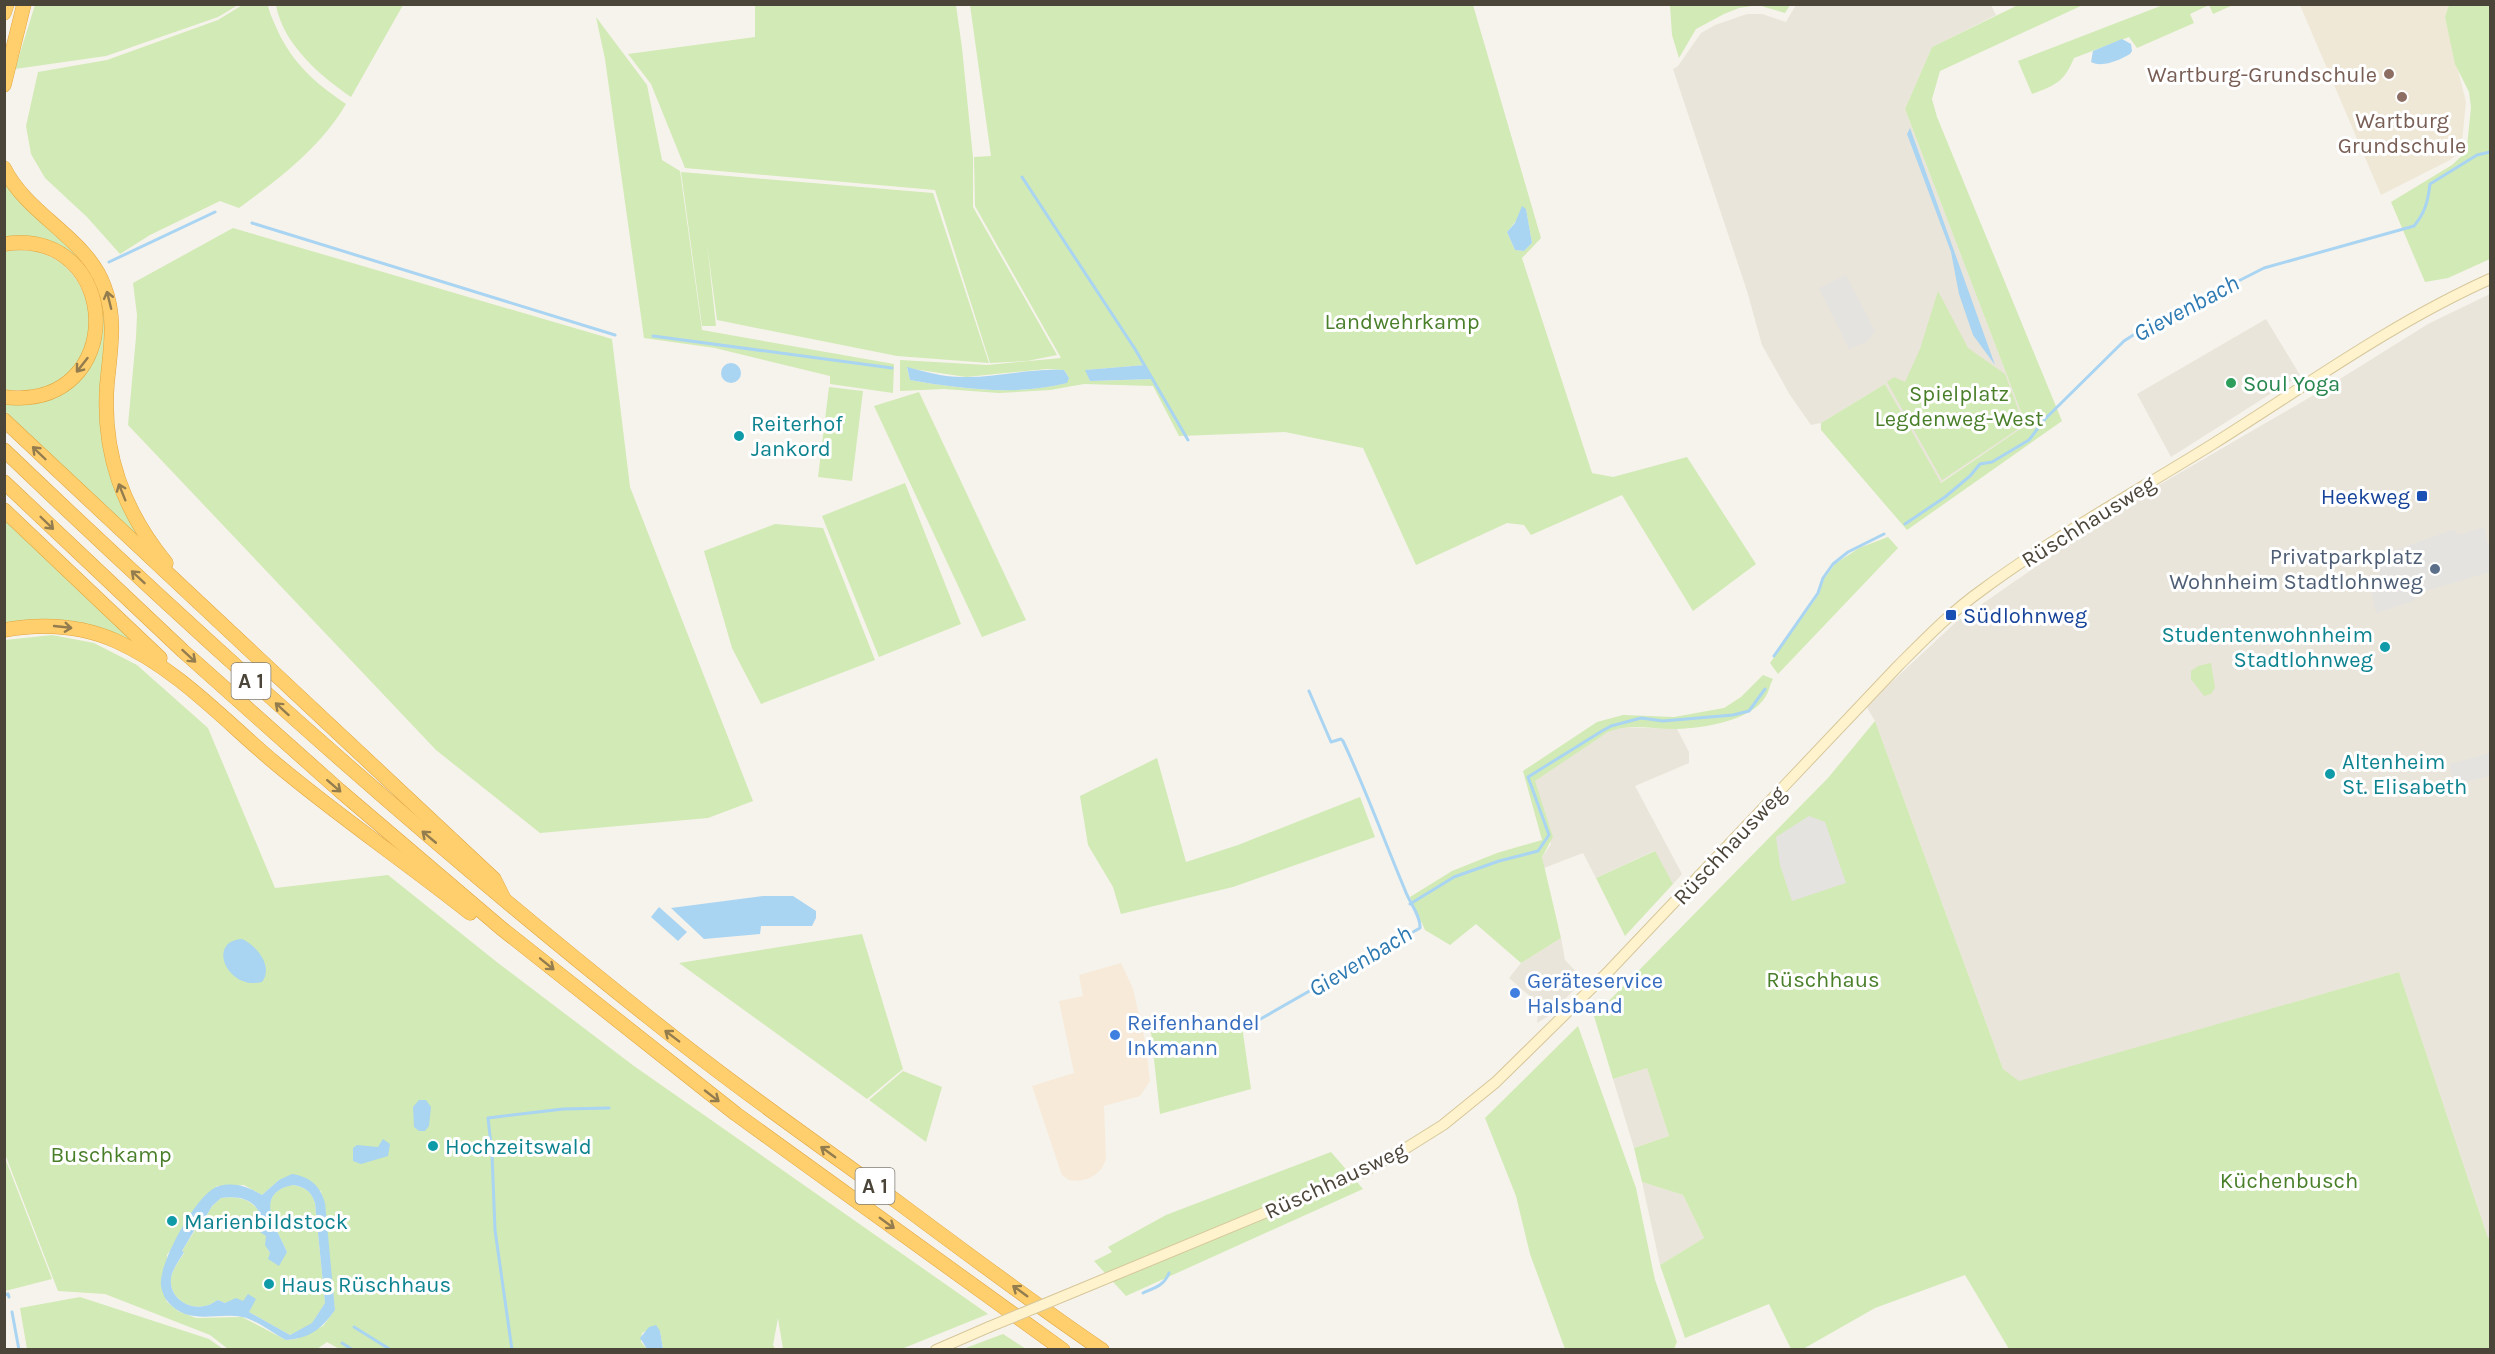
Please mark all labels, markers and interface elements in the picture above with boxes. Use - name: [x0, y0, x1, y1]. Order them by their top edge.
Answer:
- place label: Wartburg-Grundschule: [2147, 62, 2377, 88]
- marker: Wartburg-Grundschule: [2382, 67, 2396, 81]
- marker: Wartburg Grundschule: [2395, 90, 2409, 104]
- place label: Wartburg Grundschule: [2338, 108, 2466, 159]
- water label: Gievenbach: [2128, 269, 2244, 347]
- one-way arrow: [102, 291, 114, 310]
- park label: Landwehrkamp: [1324, 309, 1480, 335]
- one-way arrow: [76, 356, 89, 372]
- place label: Soul Yoga: [2243, 371, 2340, 397]
- marker: Soul Yoga: [2224, 376, 2238, 390]
- park label: Spielplatz Legdenweg-West: [1874, 381, 2044, 432]
- place label: Reiterhof Jankord: [751, 411, 843, 462]
- marker: Reiterhof Jankord: [732, 429, 746, 443]
- one-way arrow: [32, 447, 47, 461]
- street label: Rüschhausweg: [2017, 470, 2161, 573]
- one-way arrow: [116, 484, 127, 502]
- place label: Heekweg: [2321, 484, 2411, 510]
- marker: Heekweg: [2415, 489, 2429, 503]
- one-way arrow: [39, 515, 54, 530]
- place label: Privatparkplatz Wohnheim Stadtlohnweg: [2169, 544, 2424, 595]
- marker: Privatparkplatz Wohnheim Stadtlohnweg: [2428, 562, 2442, 576]
- one-way arrow: [131, 570, 146, 584]
- place label: Südlohnweg: [1963, 603, 2088, 629]
- marker: Südlohnweg: [1944, 608, 1958, 622]
- one-way arrow: [52, 622, 72, 633]
- place label: Studentenwohnheim Stadtlohnweg: [2161, 622, 2374, 673]
- marker: Studentenwohnheim Stadtlohnweg: [2378, 640, 2392, 654]
- one-way arrow: [181, 649, 196, 663]
- road number: A 1: [232, 663, 270, 699]
- one-way arrow: [274, 702, 289, 716]
- place label: Altenheim St. Elisabeth: [2342, 749, 2467, 800]
- marker: Altenheim St. Elisabeth: [2323, 767, 2337, 781]
- one-way arrow: [327, 779, 342, 793]
- street label: Rüschhausweg: [1668, 780, 1792, 910]
- one-way arrow: [422, 830, 437, 844]
- water label: Gievenbach: [1303, 919, 1417, 1003]
- one-way arrow: [539, 958, 555, 971]
- park label: Rüschhaus: [1766, 967, 1880, 993]
- place label: Geräteservice Halsband: [1527, 968, 1663, 1019]
- marker: Geräteservice Halsband: [1508, 986, 1522, 1000]
- place label: Reifenhandel Inkmann: [1127, 1010, 1260, 1061]
- marker: Reifenhandel Inkmann: [1108, 1028, 1122, 1042]
- one-way arrow: [664, 1029, 680, 1042]
- one-way arrow: [704, 1089, 720, 1102]
- place label: Hochzeitswald: [445, 1134, 592, 1160]
- street label: Rüschhausweg: [1261, 1137, 1411, 1225]
- marker: Hochzeitswald: [426, 1139, 440, 1153]
- park label: Buschkamp: [50, 1142, 172, 1168]
- one-way arrow: [821, 1146, 837, 1158]
- road number: A 1: [856, 1168, 894, 1204]
- park label: Küchenbusch: [2220, 1168, 2358, 1194]
- place label: Marienbildstock: [184, 1209, 348, 1235]
- marker: Marienbildstock: [165, 1214, 179, 1228]
- one-way arrow: [878, 1217, 894, 1229]
- place label: Haus Rüschhaus: [281, 1272, 451, 1298]
- marker: Haus Rüschhaus: [262, 1277, 276, 1291]
- one-way arrow: [1012, 1285, 1028, 1298]

